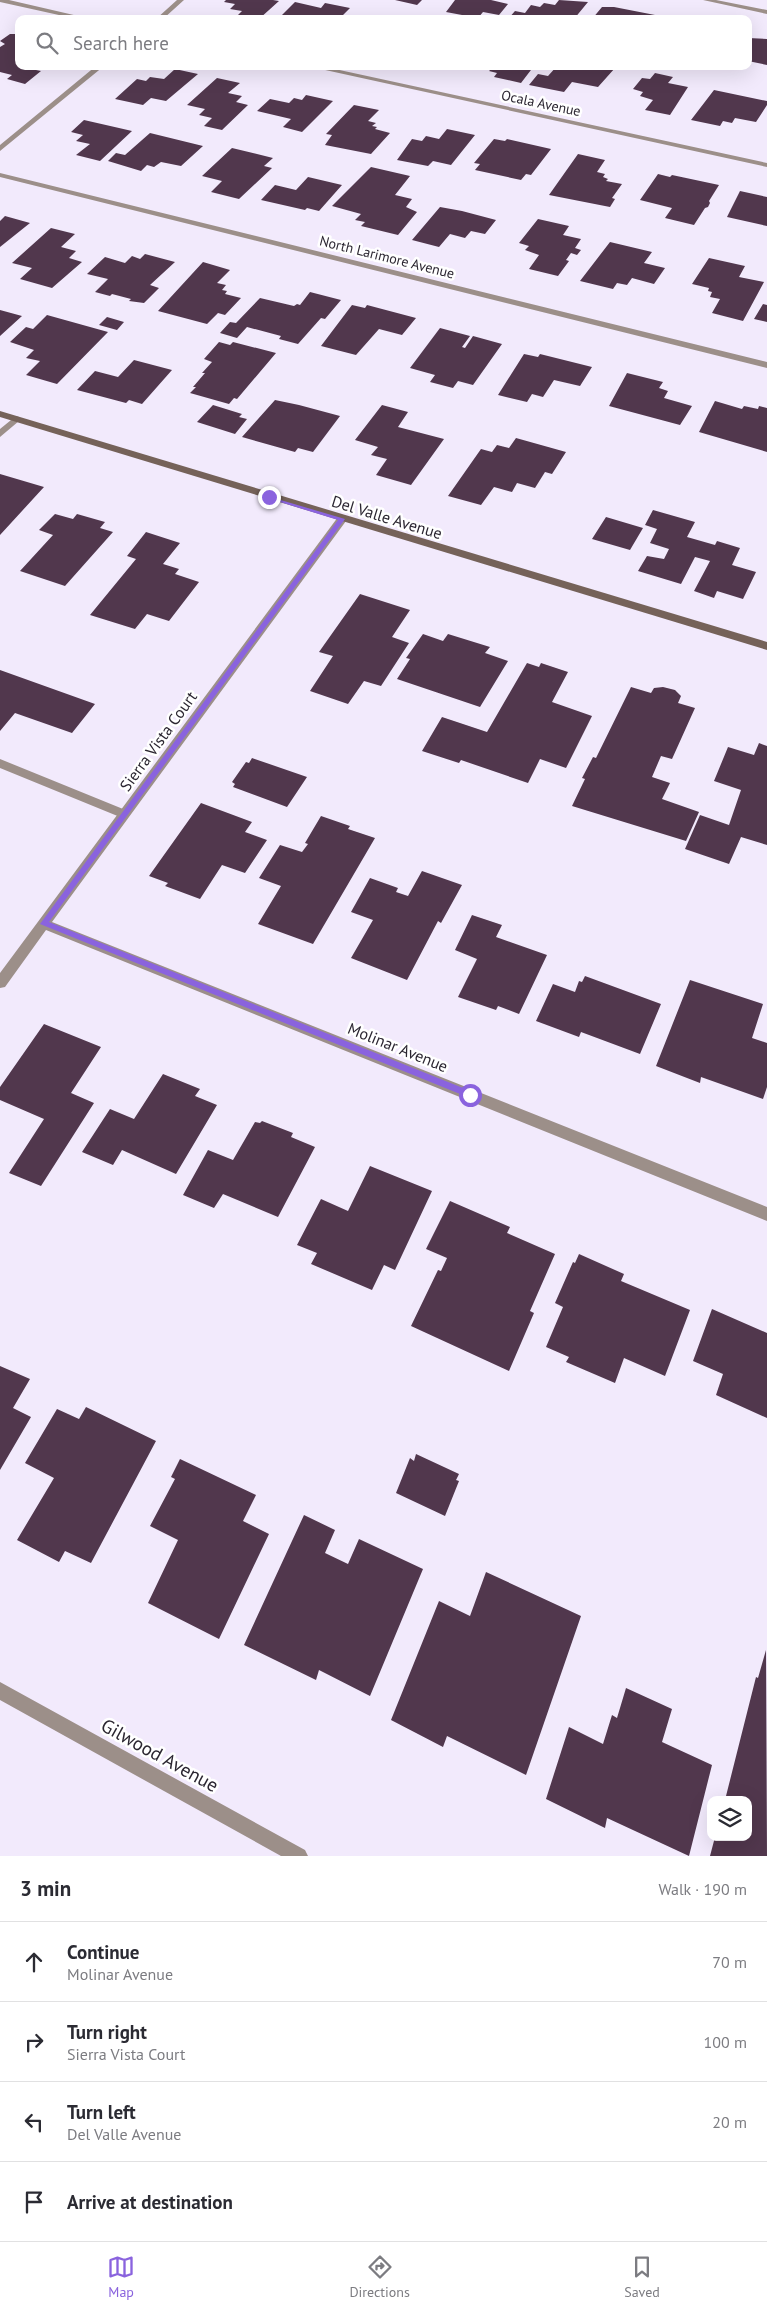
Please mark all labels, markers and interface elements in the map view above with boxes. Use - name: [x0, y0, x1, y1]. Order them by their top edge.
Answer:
- search box: [15, 15, 752, 70]
- icon: search: [33, 29, 61, 57]
- text: Search here: [73, 31, 169, 55]
- street label: Ocala Avenue: [500, 86, 582, 120]
- street label: North Larimore Avenue: [318, 232, 456, 282]
- route end: [258, 486, 281, 509]
- street label: Del Valle Avenue: [329, 491, 445, 543]
- street label: Sierra Vista Court: [115, 687, 201, 795]
- street label: Molinar Avenue: [345, 1018, 451, 1076]
- route start: [459, 1084, 482, 1107]
- street label: Gilwood Avenue: [97, 1713, 223, 1797]
- map controls: [707, 1796, 752, 1841]
- button: layers: [707, 1796, 752, 1841]
- text: 3 min: [20, 1875, 71, 1902]
- text: Walk · 190 m: [658, 1879, 747, 1899]
- text: Continue: [67, 1940, 139, 1964]
- icon: ahead: [20, 1948, 48, 1976]
- text: 70 m: [712, 1952, 747, 1972]
- text: Molinar Avenue: [67, 1964, 173, 1984]
- text: Turn right: [67, 2020, 147, 2044]
- icon: right: [20, 2028, 48, 2056]
- text: 100 m: [704, 2032, 747, 2052]
- text: Sierra Vista Court: [67, 2044, 185, 2064]
- text: Turn left: [67, 2100, 136, 2124]
- icon: left: [20, 2108, 48, 2136]
- text: 20 m: [712, 2112, 747, 2132]
- text: Del Valle Avenue: [67, 2124, 181, 2144]
- icon: arrive: [20, 2188, 48, 2216]
- text: Arrive at destination: [67, 2190, 233, 2214]
- tab: Map: [107, 2253, 135, 2301]
- tab: Directions: [349, 2253, 410, 2301]
- tab: Saved: [624, 2253, 660, 2301]

